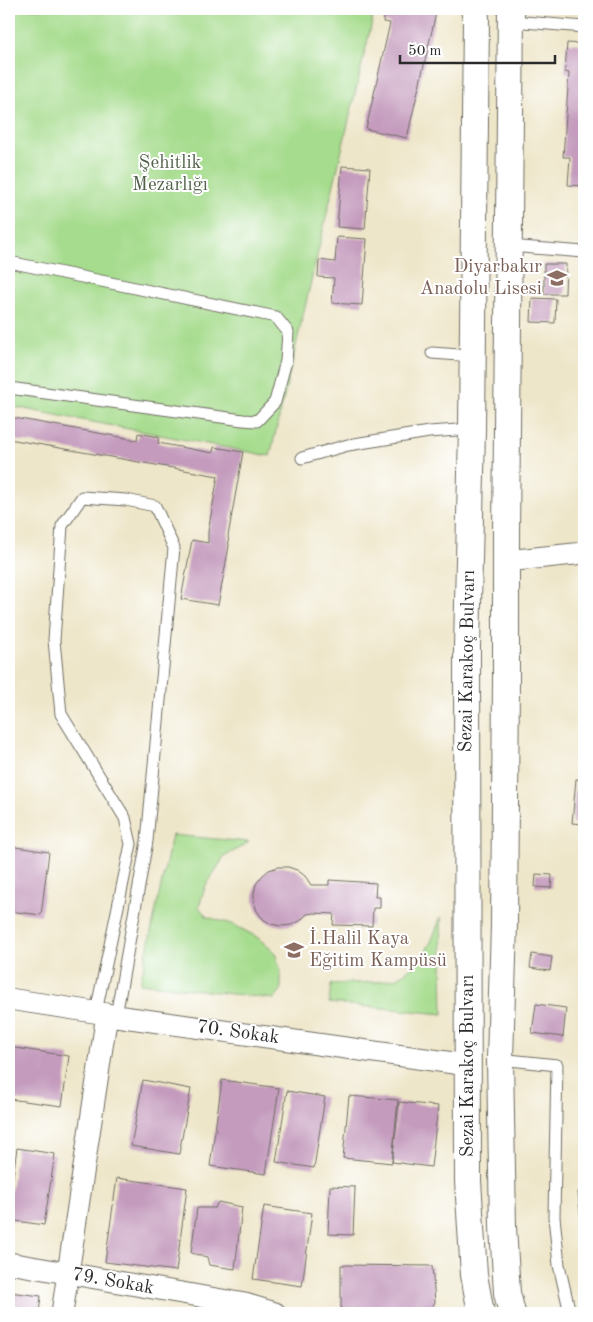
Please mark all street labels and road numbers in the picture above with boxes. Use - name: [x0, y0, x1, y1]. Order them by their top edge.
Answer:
- street label: Sezai Karakoç Bulvarı: [457, 569, 479, 753]
- street label: Sezai Karakoç Bulvarı: [459, 975, 478, 1157]
- street label: 70. Sokak: [196, 1018, 281, 1048]
- street label: 79. Sokak: [70, 1265, 156, 1299]

